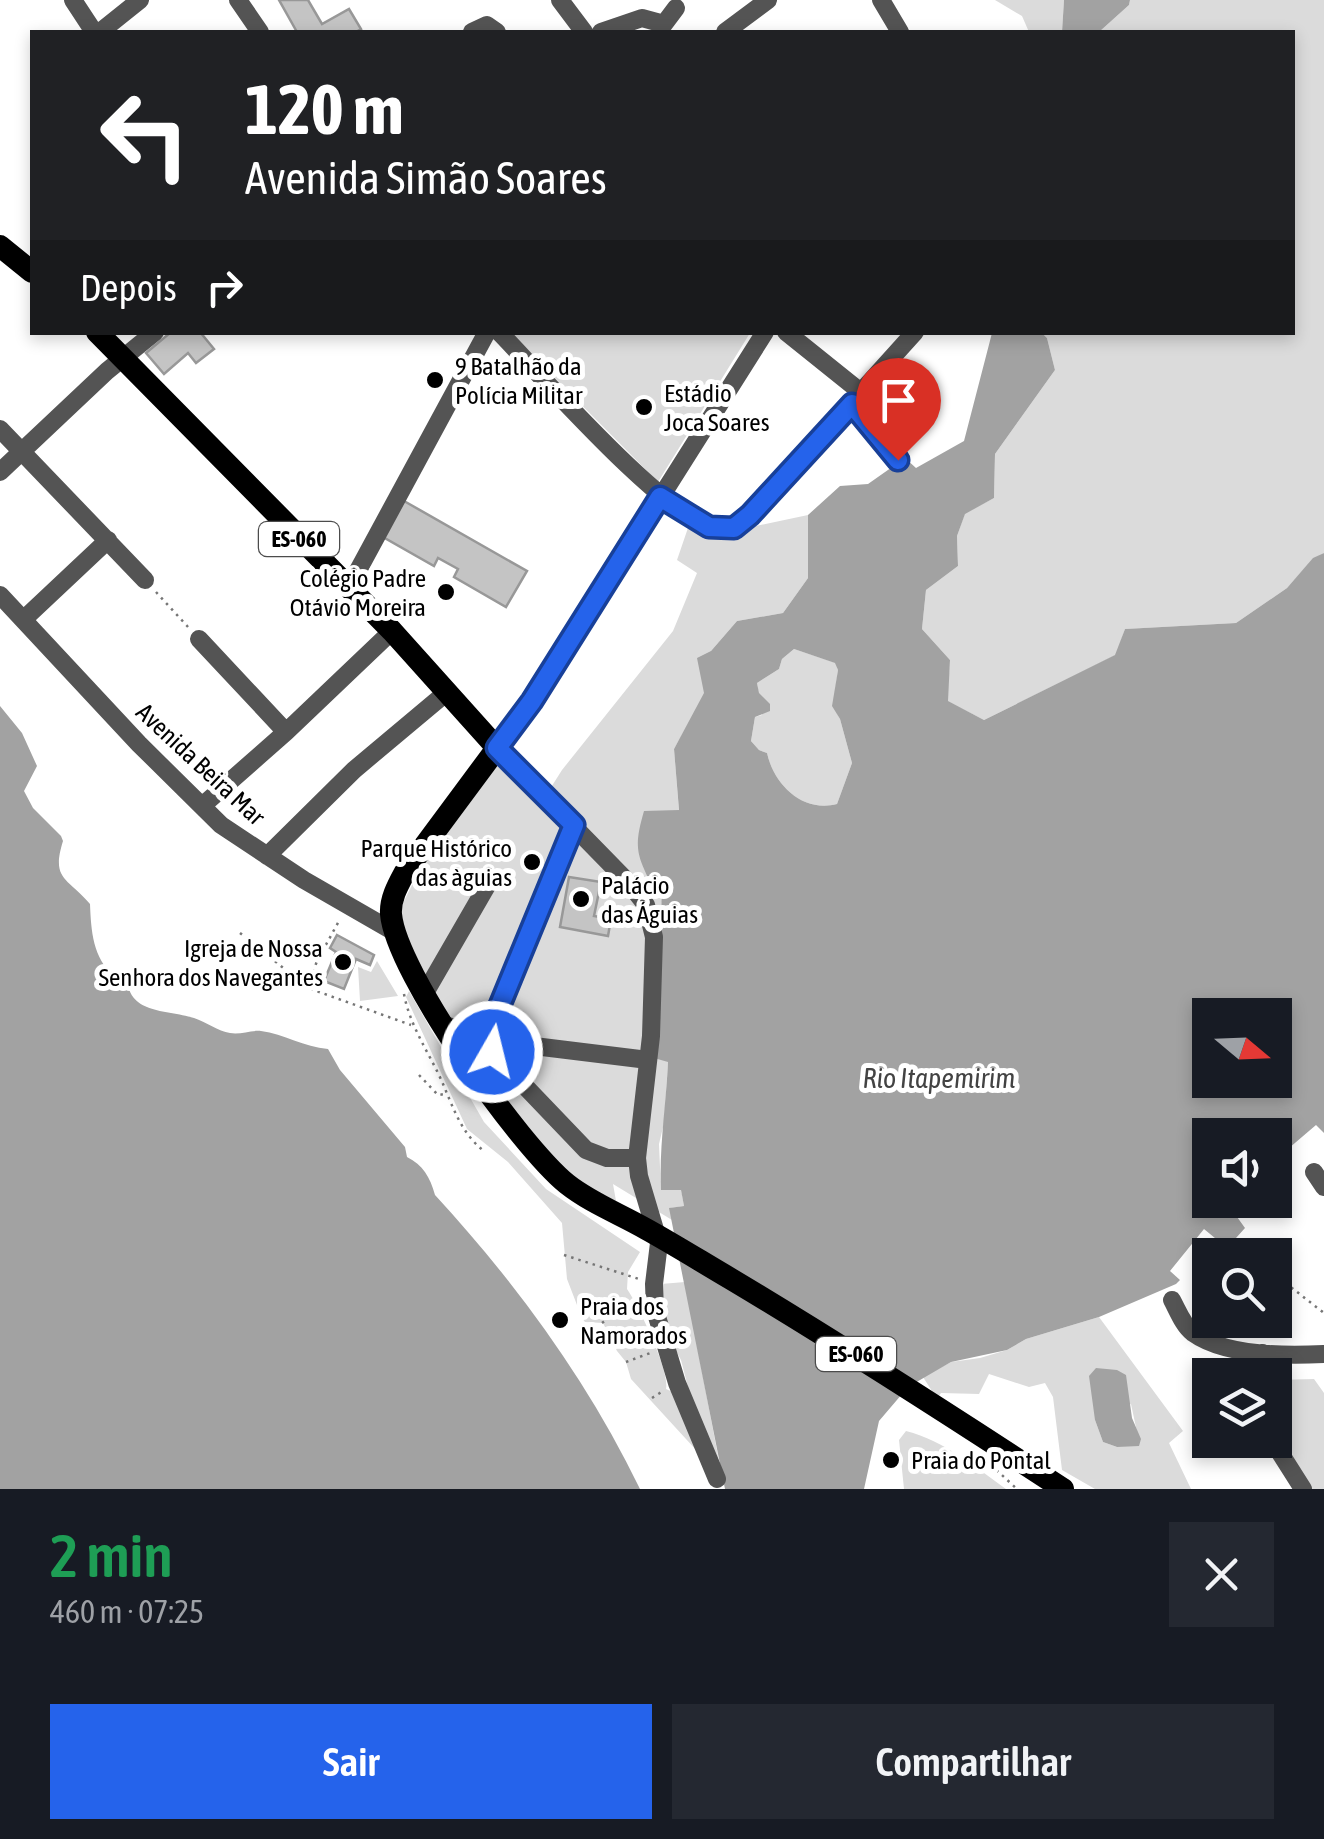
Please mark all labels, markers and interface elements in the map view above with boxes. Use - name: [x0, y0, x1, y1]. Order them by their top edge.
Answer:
- text: 120 m: [245, 69, 404, 149]
- icon: left: [80, 70, 210, 200]
- text: Avenida Simão Soares: [245, 152, 607, 204]
- icon: right: [197, 260, 252, 315]
- text: Depois: [80, 266, 177, 309]
- place label: 9 Batalhão da Polícia Militar: [455, 352, 583, 409]
- pin: [856, 358, 941, 461]
- marker: 9 Batalhão da Polícia Militar: [424, 369, 446, 391]
- icon: arrive: [871, 373, 926, 428]
- place label: Estádio Joca Soares: [664, 379, 770, 436]
- marker: Estádio Joca Soares: [633, 396, 655, 418]
- road number: ES-060: [259, 522, 339, 556]
- place label: Colégio Padre Otávio Moreira: [290, 564, 426, 621]
- marker: Colégio Padre Otávio Moreira: [435, 581, 457, 603]
- street label: Avenida Beira Mar: [131, 697, 271, 831]
- place label: Parque Histórico das àguias: [361, 834, 512, 891]
- marker: Parque Histórico das àguias: [521, 851, 543, 873]
- place label: Palácio das Águias: [601, 871, 698, 928]
- marker: Palácio das Águias: [570, 888, 592, 910]
- place label: Igreja de Nossa Senhora dos Navegantes: [98, 934, 323, 991]
- marker: Igreja de Nossa Senhora dos Navegantes: [332, 951, 354, 973]
- north arrow: [1192, 998, 1292, 1098]
- map controls: [1192, 998, 1292, 1458]
- position arrow: [440, 1000, 544, 1104]
- water label: Rio Itapemirim: [863, 1062, 1015, 1094]
- button: sound: [1192, 1118, 1292, 1218]
- button: search: [1192, 1238, 1292, 1338]
- place label: Praia dos Namorados: [580, 1292, 687, 1349]
- marker: Praia dos Namorados: [549, 1309, 571, 1331]
- road number: ES-060: [816, 1337, 896, 1371]
- button: layers: [1192, 1358, 1292, 1458]
- place label: Praia do Pontal: [911, 1446, 1051, 1474]
- marker: Praia do Pontal: [880, 1449, 902, 1471]
- text: 2 min: [50, 1521, 173, 1590]
- button: close: [1169, 1522, 1274, 1627]
- text: 460 m · 07:25: [50, 1593, 204, 1630]
- button: Sair: [50, 1704, 652, 1819]
- button: Compartilhar: [672, 1704, 1274, 1819]

